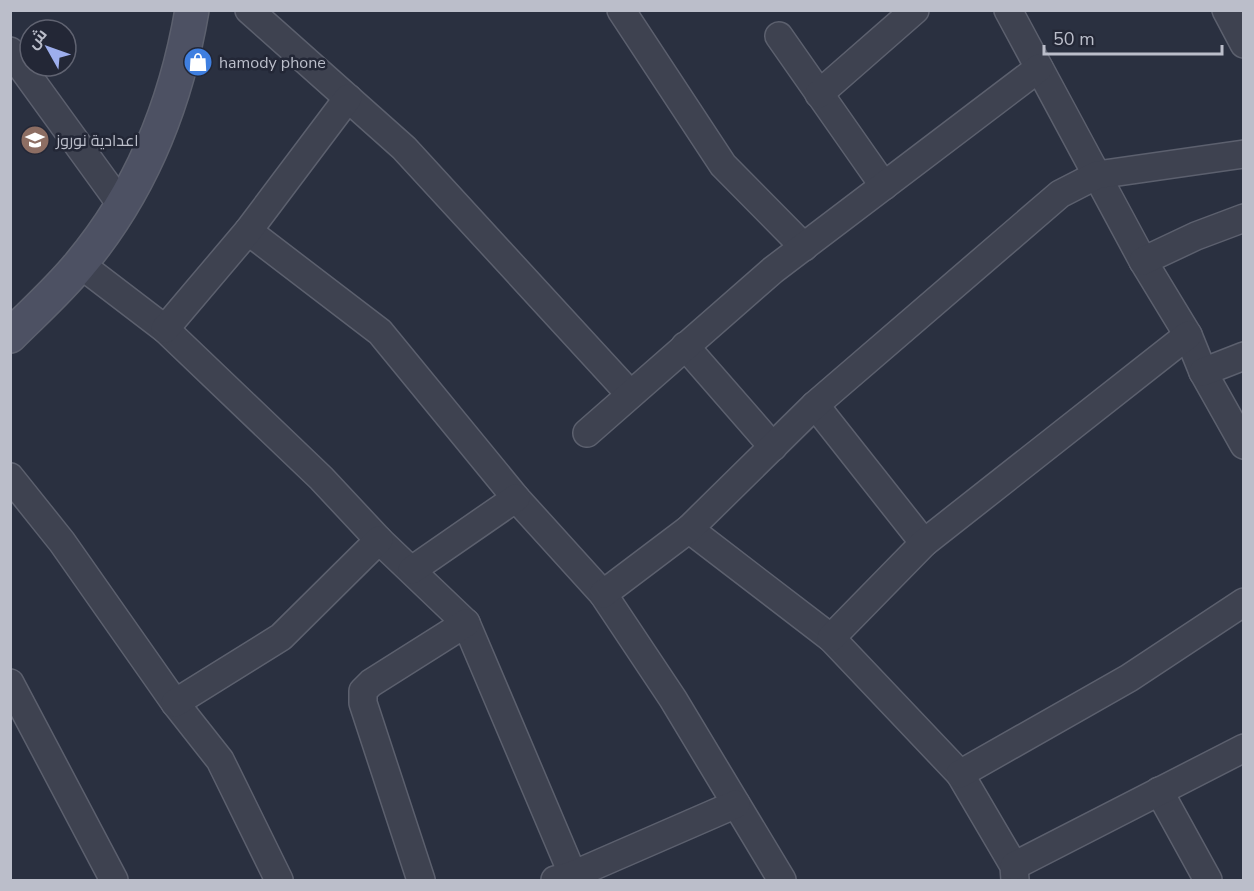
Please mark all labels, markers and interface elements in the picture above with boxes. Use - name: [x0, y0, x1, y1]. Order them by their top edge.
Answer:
- north arrow: [18, 18, 78, 78]
- scale bar: [1044, 18, 1222, 56]
- text: ش: [22, 24, 52, 54]
- text: 50 m: [1053, 27, 1095, 51]
- shop icon: hamody phone: [182, 46, 214, 78]
- place label: hamody phone: [219, 52, 326, 74]
- school or university icon: اعدادية نوروز: [19, 124, 51, 156]
- place label: اعدادية نوروز: [55, 130, 139, 152]

